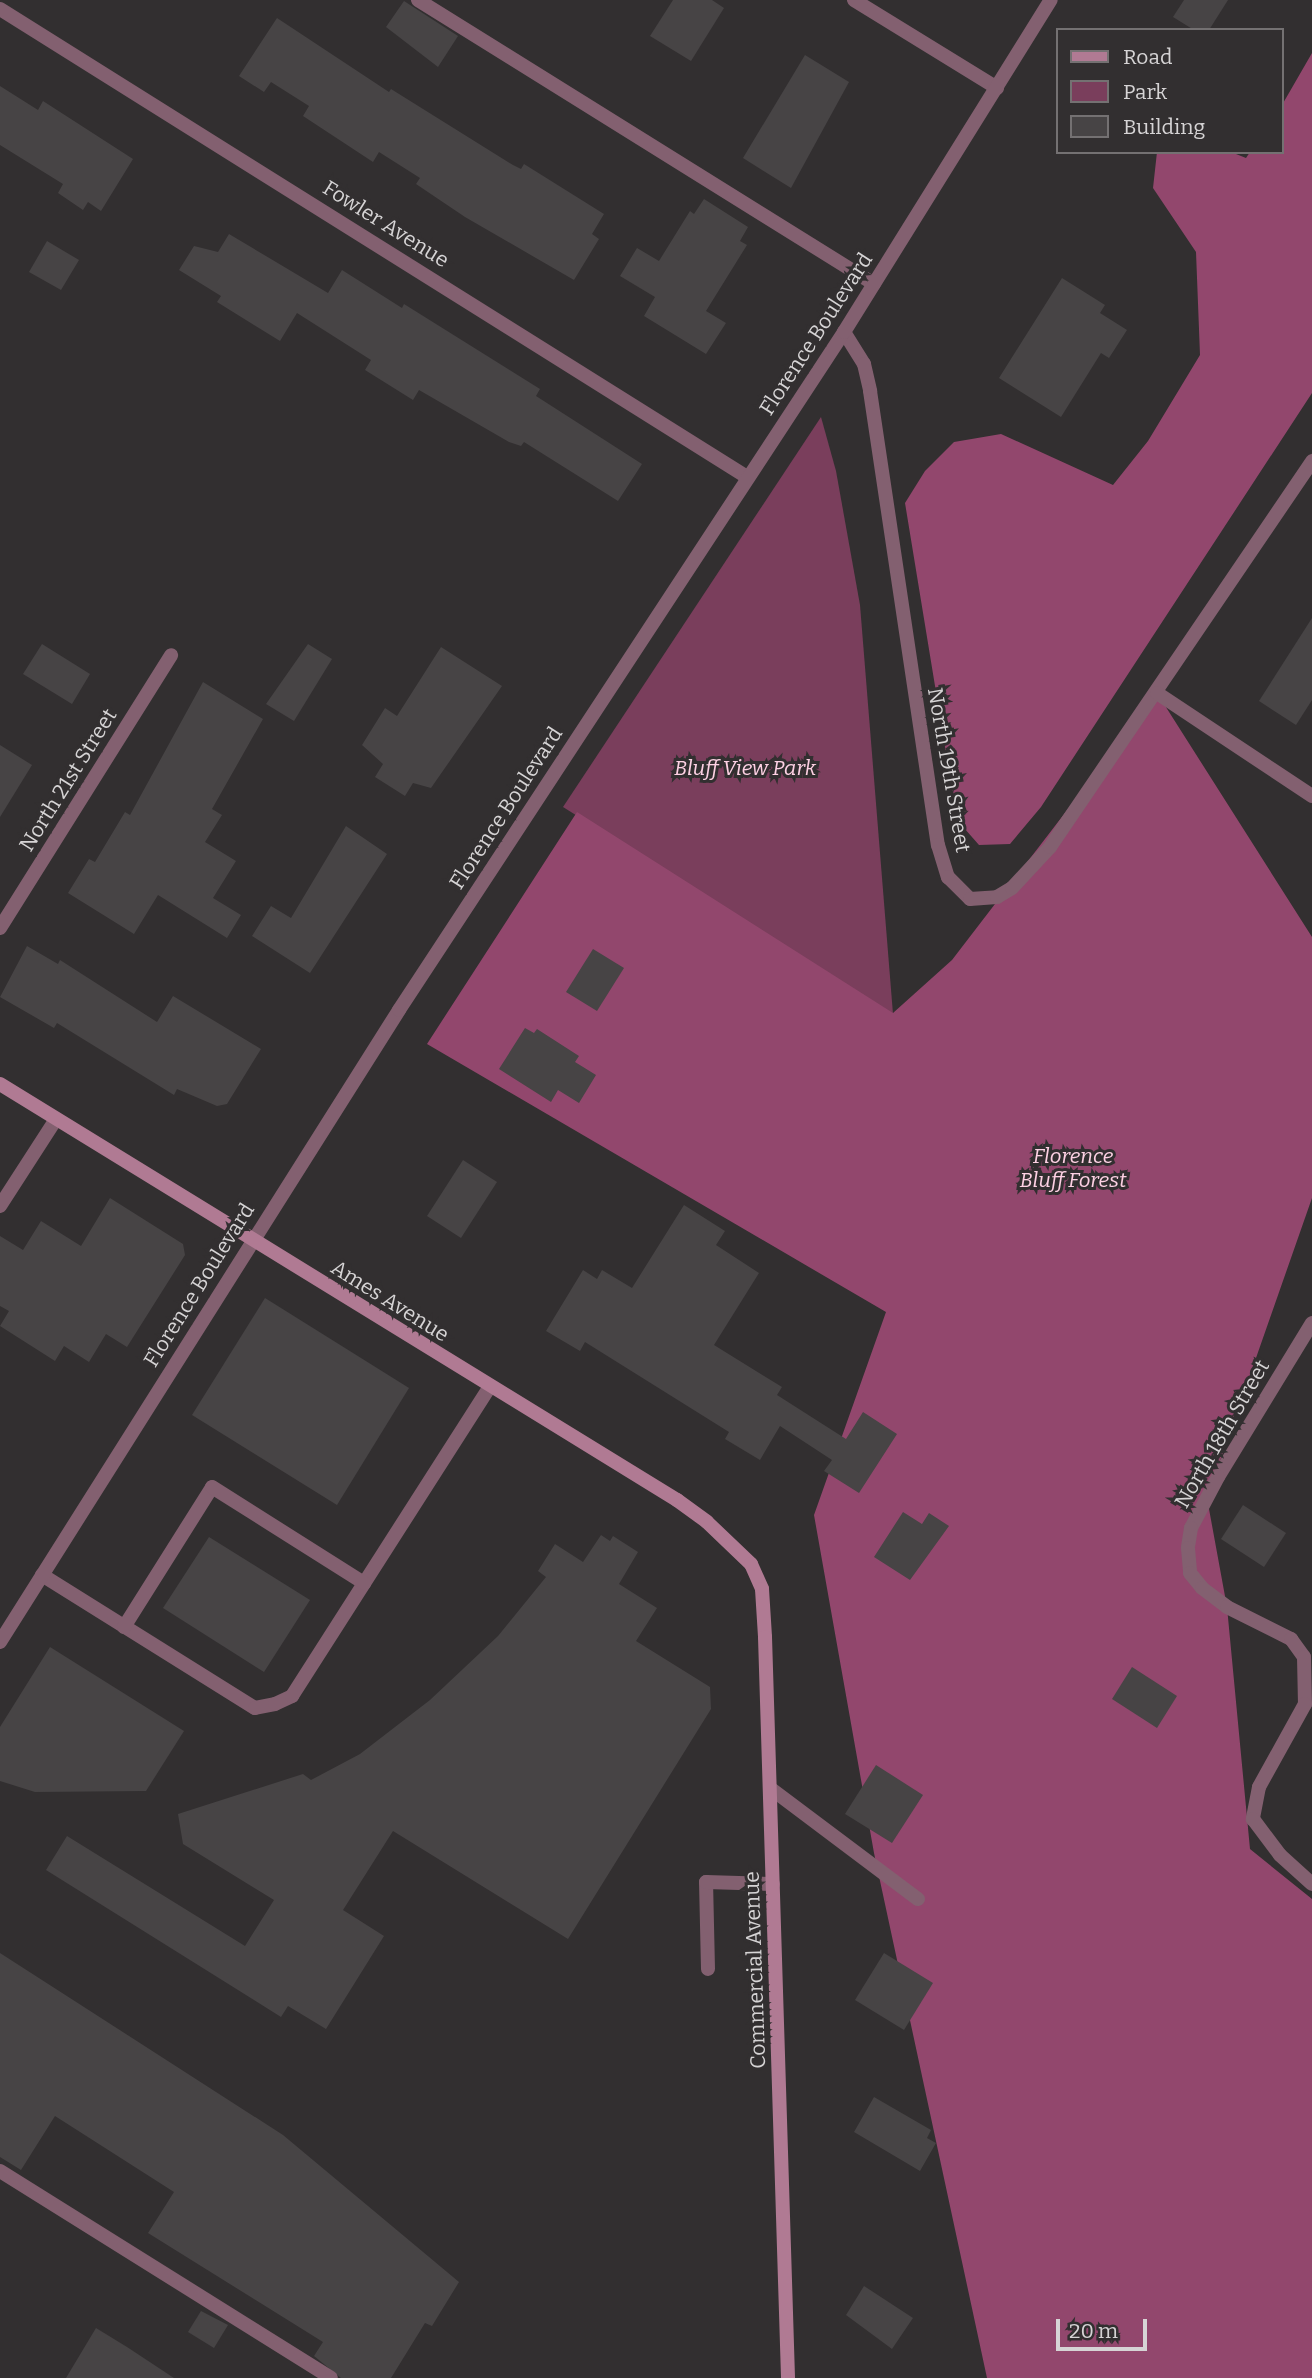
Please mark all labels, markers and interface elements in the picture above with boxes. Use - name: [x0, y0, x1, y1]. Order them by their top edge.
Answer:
- legend: [1056, 28, 1284, 154]
- text: Road: [1123, 44, 1172, 70]
- text: Park: [1123, 79, 1167, 105]
- text: Building: [1123, 114, 1205, 140]
- street label: Fowler Avenue: [318, 175, 454, 273]
- street label: Florence Boulevard: [754, 248, 878, 420]
- street label: North 19th Street: [922, 686, 976, 854]
- street label: North 21st Street: [14, 704, 122, 856]
- street label: Florence Boulevard: [444, 722, 568, 894]
- park label: Bluff View Park: [674, 755, 816, 781]
- park label: Florence Bluff Forest: [1019, 1143, 1127, 1193]
- street label: Florence Boulevard: [138, 1199, 260, 1371]
- street label: Ames Avenue: [326, 1255, 454, 1347]
- street label: North 18th Street: [1169, 1355, 1275, 1513]
- street label: Commercial Avenue: [739, 1871, 771, 2069]
- scale bar: [1060, 2304, 1151, 2348]
- text: 20 m: [1069, 2318, 1118, 2344]

